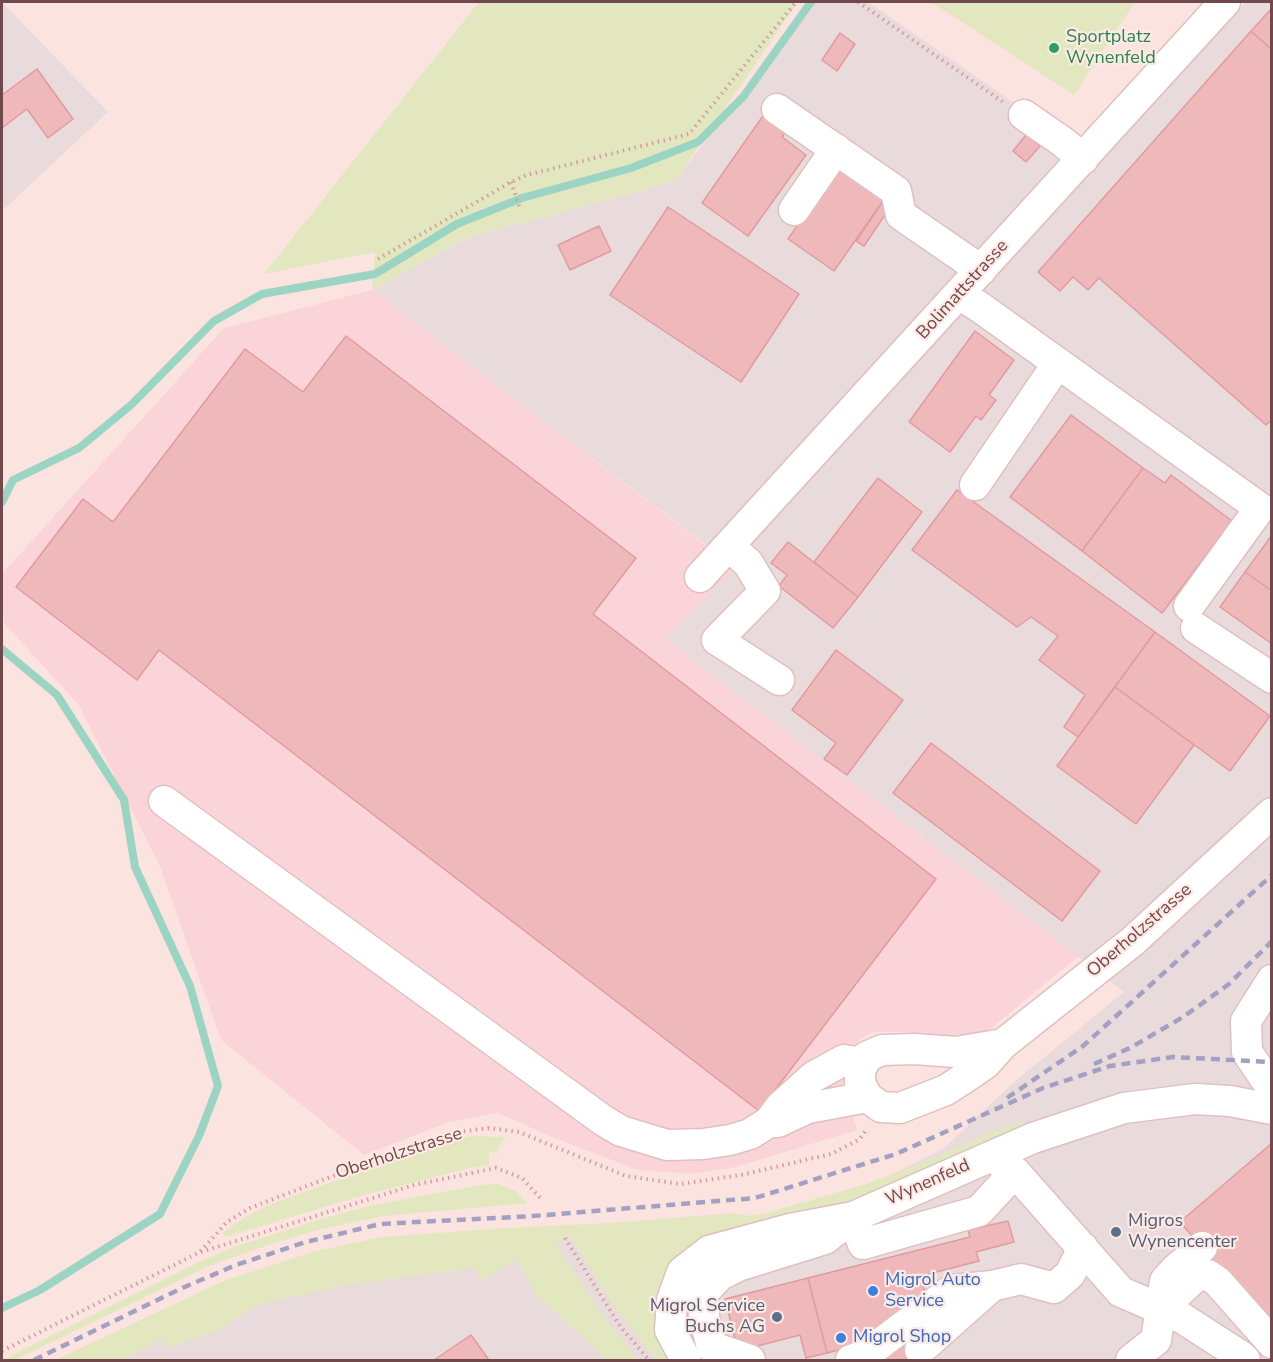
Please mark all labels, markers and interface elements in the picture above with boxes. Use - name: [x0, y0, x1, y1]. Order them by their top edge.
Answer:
- place label: Sportplatz Wynenfeld: [1066, 27, 1156, 70]
- marker: Sportplatz Wynenfeld: [1047, 41, 1061, 55]
- street label: Bolimattstrasse: [913, 236, 1013, 344]
- street label: Oberholzstrasse: [1083, 880, 1197, 982]
- street label: Oberholzstrasse: [333, 1123, 465, 1185]
- street label: Wynenfeld: [883, 1155, 973, 1211]
- place label: Migros Wynencenter: [1128, 1211, 1237, 1254]
- marker: Migros Wynencenter: [1109, 1225, 1123, 1239]
- place label: Migrol Auto Service: [885, 1270, 981, 1312]
- marker: Migrol Auto Service: [866, 1284, 880, 1298]
- place label: Migrol Service Buchs AG: [650, 1296, 765, 1338]
- marker: Migrol Service Buchs AG: [770, 1310, 784, 1324]
- place label: Migrol Shop: [853, 1327, 951, 1349]
- marker: Migrol Shop: [834, 1331, 848, 1345]

